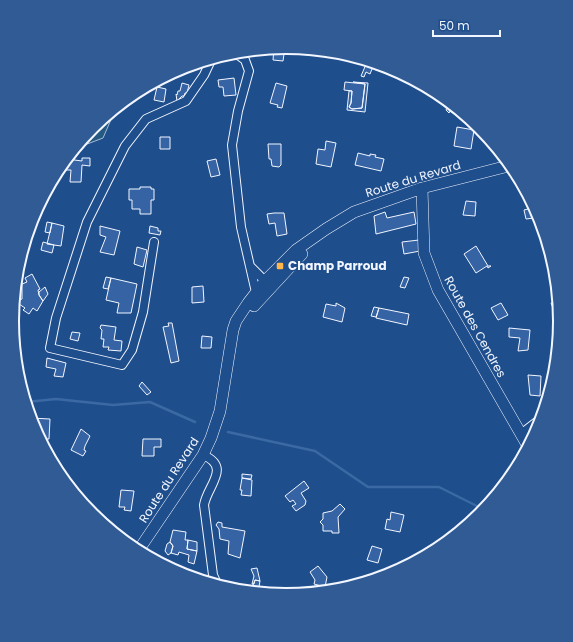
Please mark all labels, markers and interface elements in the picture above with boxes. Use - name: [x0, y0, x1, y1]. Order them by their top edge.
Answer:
- scale bar: [433, 12, 500, 38]
- text: 50 m: [439, 17, 470, 34]
- street label: Route du Revard: [363, 156, 463, 201]
- place label: Champ Parroud: [288, 257, 387, 274]
- marker: Champ Parroud: [275, 261, 285, 271]
- street label: Route des Cendres: [441, 273, 510, 380]
- street label: Route du Revard: [135, 434, 203, 526]

